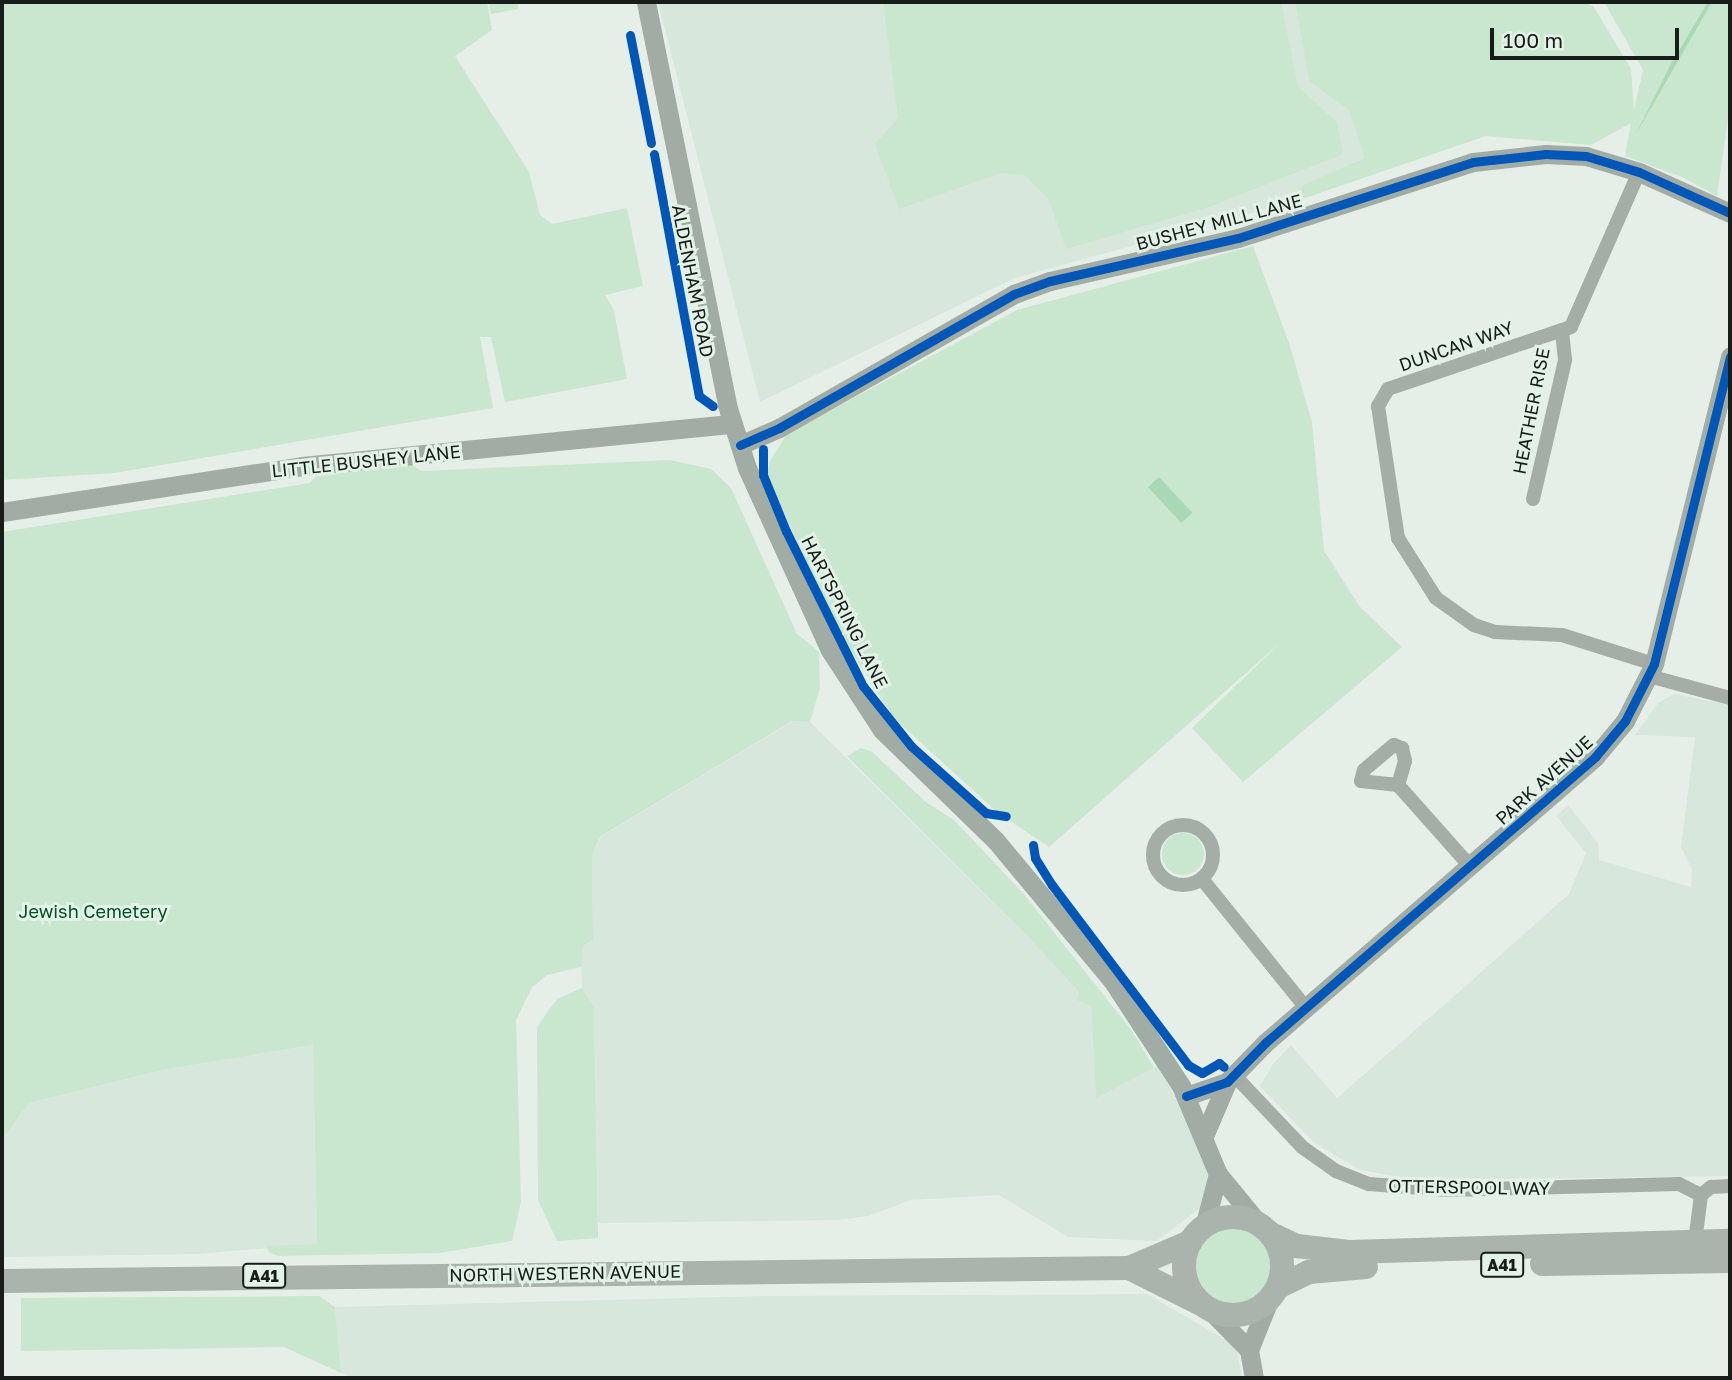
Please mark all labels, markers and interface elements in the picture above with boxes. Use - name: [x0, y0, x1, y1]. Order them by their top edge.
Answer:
- scale bar: [1494, 14, 1683, 58]
- text: 100 m: [1503, 27, 1563, 53]
- street label: BUSHEY MILL LANE: [1133, 189, 1305, 255]
- street label: ALDENHAM ROAD: [668, 203, 718, 359]
- street label: DUNCAN WAY: [1396, 316, 1516, 376]
- street label: HEATHER RISE: [1508, 346, 1554, 476]
- street label: LITTLE BUSHEY LANE: [270, 440, 462, 482]
- street label: HARTSPRING LANE: [797, 532, 893, 692]
- street label: PARK AVENUE: [1491, 731, 1597, 829]
- park label: Jewish Cemetery: [18, 900, 168, 922]
- street label: OTTERSPOOL WAY: [1388, 1175, 1550, 1199]
- road number: A41: [1479, 1252, 1525, 1278]
- street label: NORTH WESTERN AVENUE: [449, 1260, 681, 1286]
- road number: A41: [241, 1264, 287, 1288]

